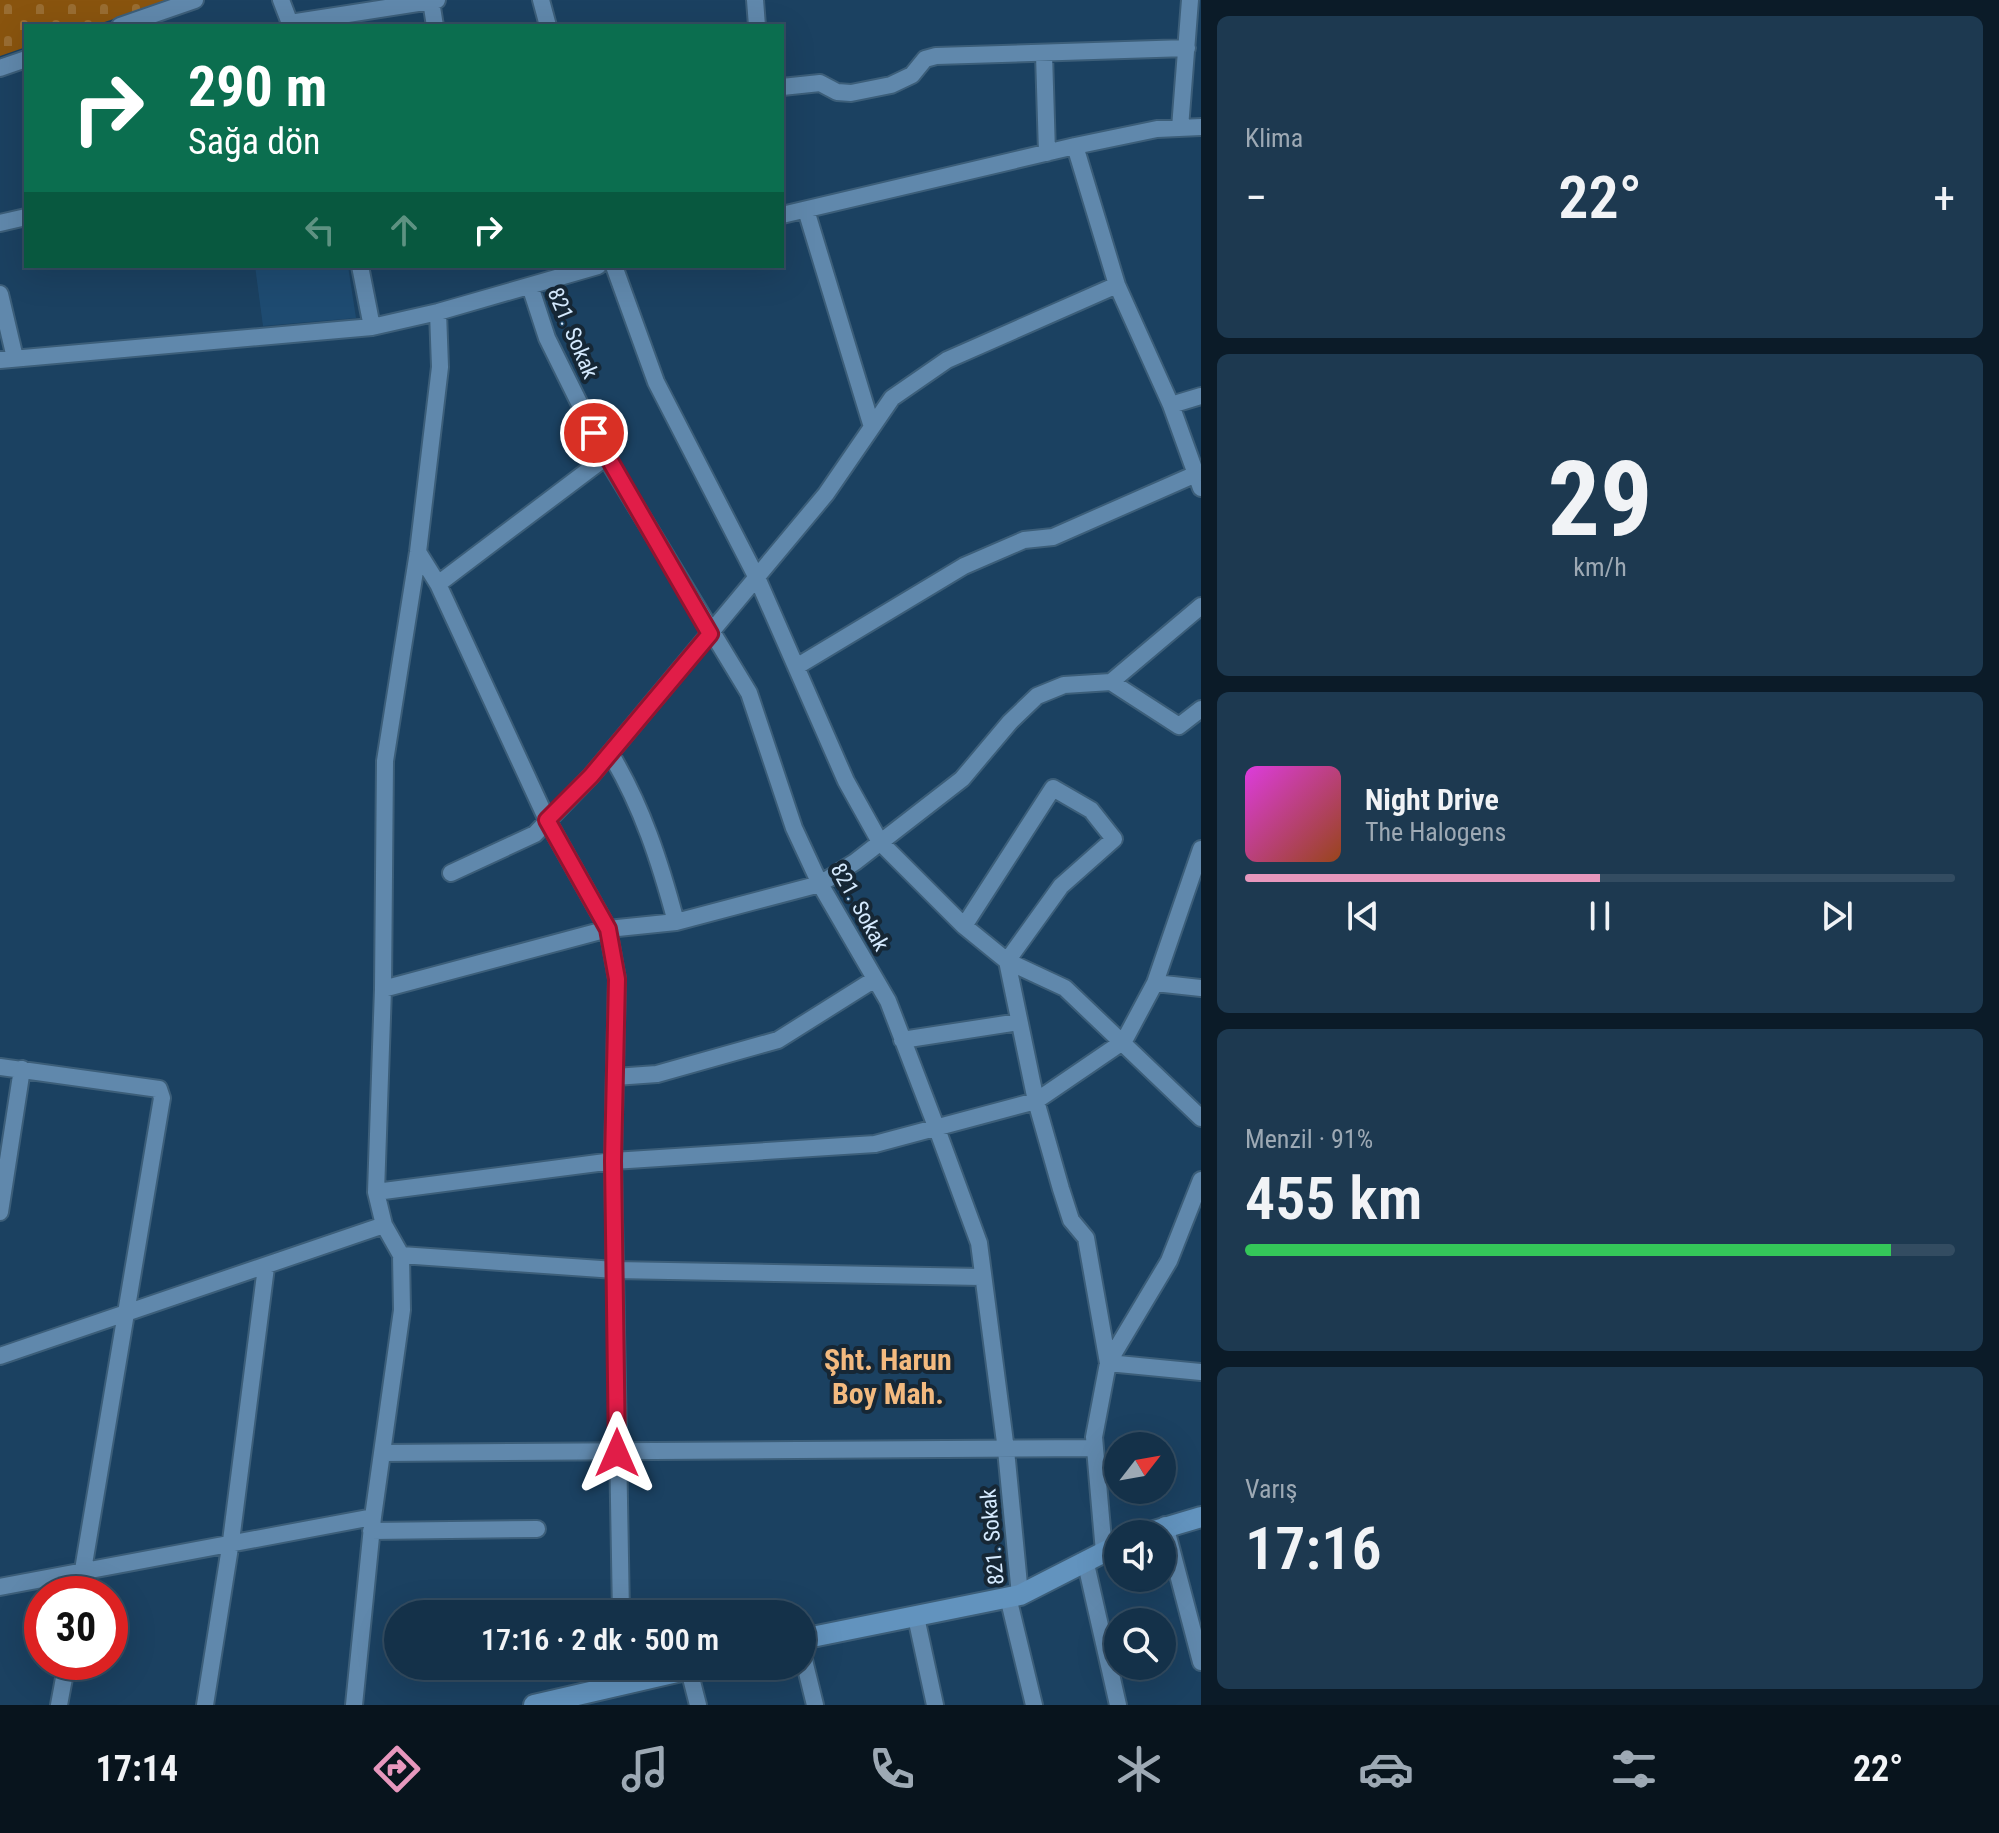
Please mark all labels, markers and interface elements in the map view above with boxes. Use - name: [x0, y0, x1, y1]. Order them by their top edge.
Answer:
- text: 290 m: [188, 54, 327, 120]
- icon: right: [56, 56, 160, 160]
- text: Sağa dön: [188, 121, 321, 163]
- text: Klima: [1245, 123, 1303, 153]
- text: 22°: [1558, 162, 1642, 233]
- text: −: [1245, 172, 1267, 224]
- text: +: [1933, 172, 1955, 224]
- icon: left: [298, 208, 342, 252]
- icon: ahead: [382, 208, 426, 252]
- icon: right: [466, 208, 510, 252]
- street label: 821. Sokak: [543, 284, 603, 382]
- pin: [560, 399, 628, 467]
- icon: arrive: [572, 411, 616, 455]
- text: 29: [1547, 439, 1653, 560]
- text: km/h: [1573, 552, 1627, 582]
- text: Night Drive: [1365, 782, 1499, 817]
- text: The Halogens: [1365, 817, 1506, 847]
- street label: 821. Sokak: [826, 859, 894, 955]
- icon: previous: [1341, 894, 1385, 938]
- icon: pause: [1578, 894, 1622, 938]
- icon: next: [1815, 894, 1859, 938]
- text: Menzil · 91%: [1245, 1124, 1373, 1154]
- text: 455 km: [1245, 1163, 1422, 1234]
- district label: Şht. Harun Boy Mah.: [824, 1342, 952, 1411]
- position arrow: [575, 1411, 659, 1495]
- north arrow: [1104, 1432, 1176, 1504]
- map controls: [1104, 1432, 1176, 1680]
- text: Varış: [1245, 1474, 1297, 1504]
- street label: 821. Sokak: [975, 1488, 1009, 1586]
- text: 17:16: [1245, 1513, 1382, 1584]
- button: sound: [1104, 1520, 1176, 1592]
- speed limit sign: 30: [24, 1576, 128, 1680]
- button: search: [1104, 1608, 1176, 1680]
- text: 17:16 · 2 dk · 500 m: [481, 1622, 719, 1657]
- icon: directions: [369, 1741, 425, 1797]
- icon: music: [617, 1741, 673, 1797]
- icon: phone: [864, 1741, 920, 1797]
- icon: climate: [1111, 1741, 1167, 1797]
- icon: car: [1358, 1741, 1414, 1797]
- icon: filters: [1606, 1741, 1662, 1797]
- text: 17:14: [96, 1748, 178, 1790]
- text: 22°: [1853, 1748, 1903, 1790]

